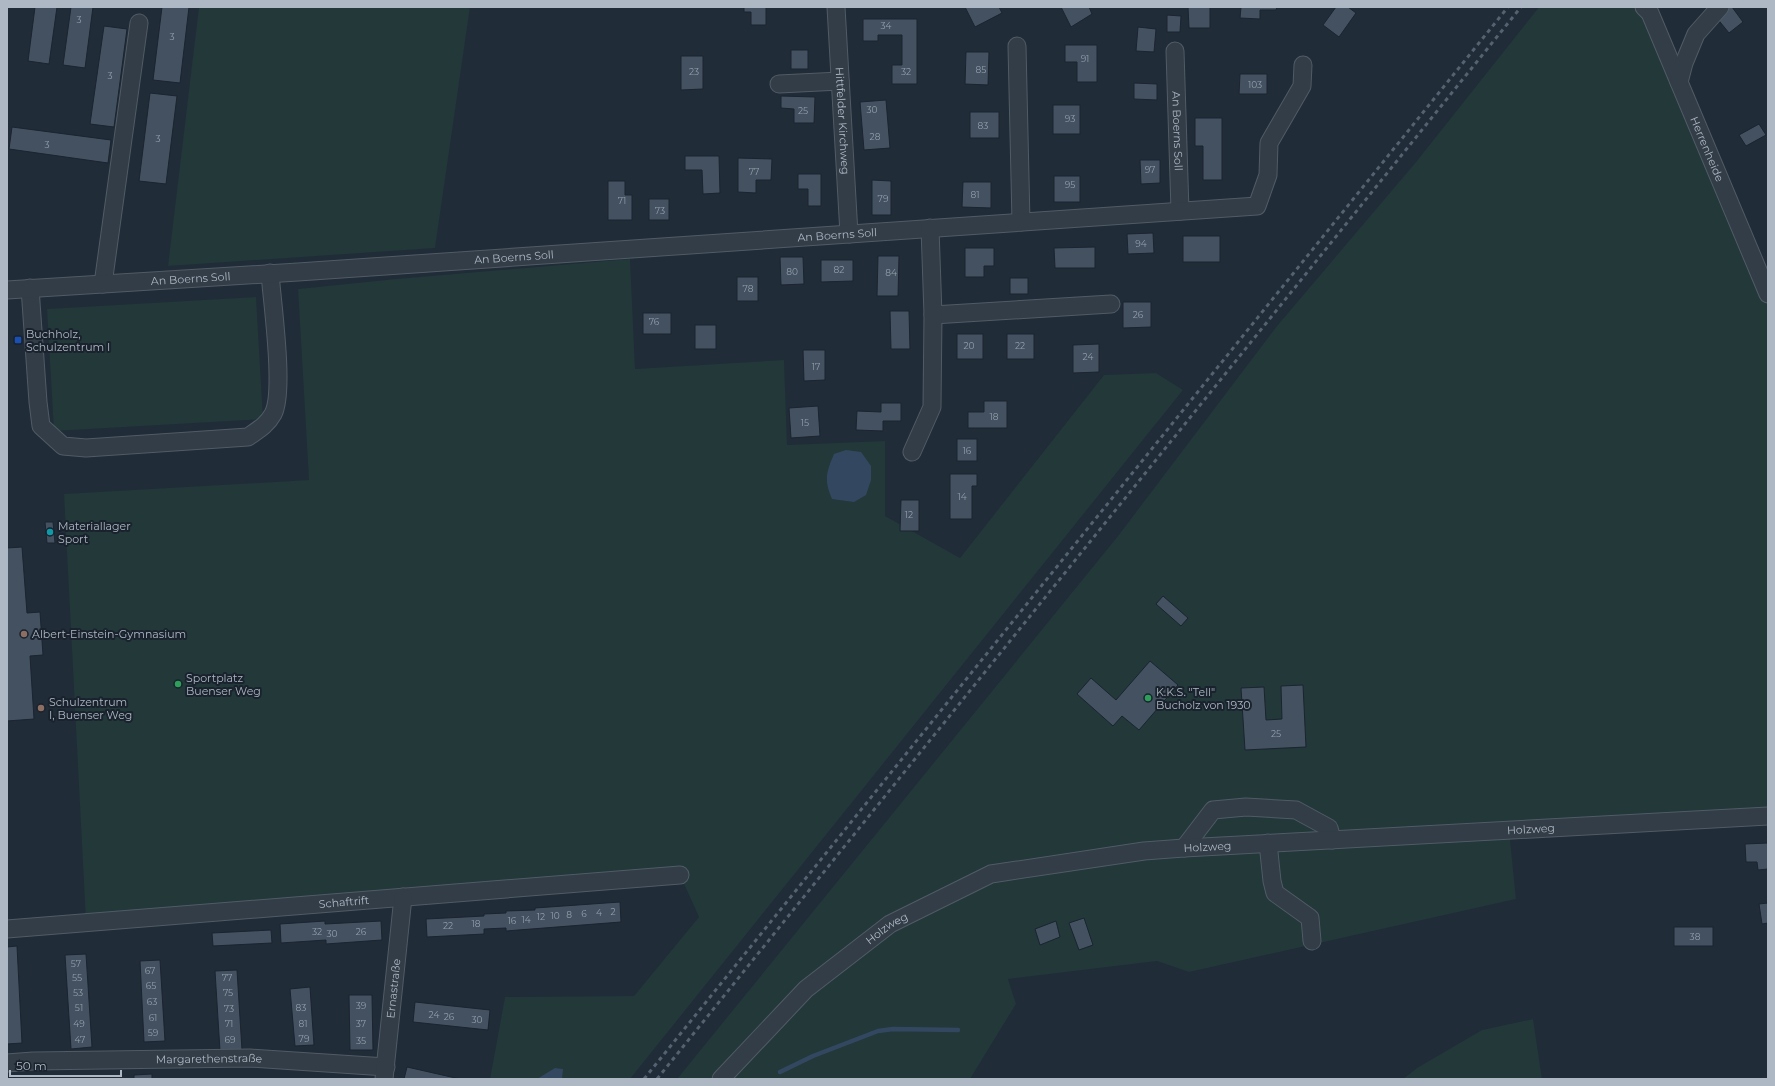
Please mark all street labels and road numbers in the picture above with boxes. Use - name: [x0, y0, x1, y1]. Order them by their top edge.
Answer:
- street label: Hittfelder Kirchweg: [832, 67, 853, 175]
- street label: An Boerns Soll: [1169, 91, 1186, 171]
- street label: Herrenheide: [1687, 114, 1727, 184]
- street label: An Boerns Soll: [797, 225, 877, 245]
- street label: An Boerns Soll: [474, 247, 554, 267]
- street label: An Boerns Soll: [150, 269, 231, 288]
- street label: Holzweg: [1507, 821, 1555, 837]
- street label: Holzweg: [1183, 838, 1232, 855]
- street label: Schaftrift: [318, 893, 370, 911]
- street label: Holzweg: [863, 909, 910, 947]
- street label: Ernastraße: [383, 958, 404, 1019]
- street label: Margarethenstraße: [156, 1051, 263, 1066]

